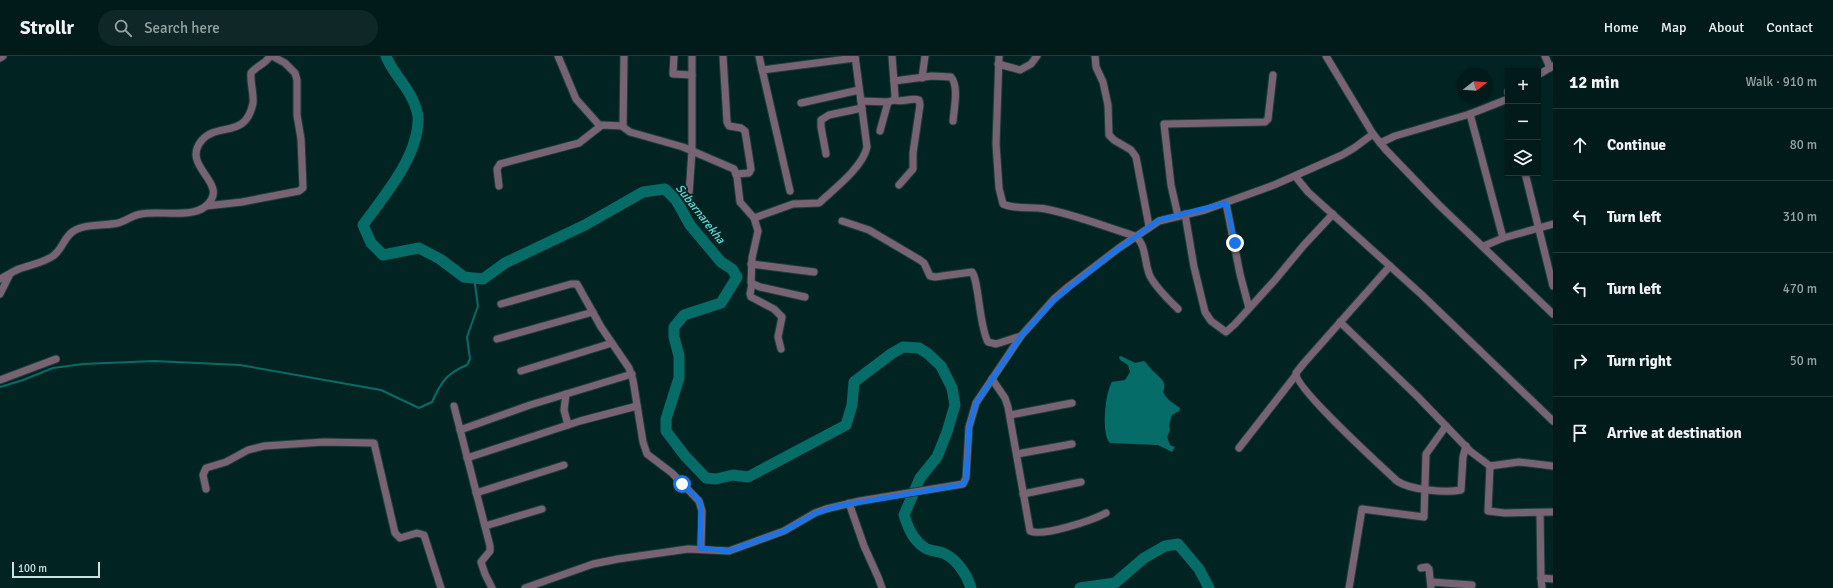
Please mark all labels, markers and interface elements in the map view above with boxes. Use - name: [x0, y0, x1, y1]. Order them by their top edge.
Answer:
- search box: [98, 10, 378, 46]
- text: Strollr: [20, 16, 74, 40]
- icon: search: [112, 17, 134, 39]
- text: Search here: [144, 19, 220, 37]
- text: Home: [1604, 19, 1639, 36]
- text: Map: [1661, 19, 1686, 36]
- text: About: [1708, 19, 1744, 36]
- text: Contact: [1766, 19, 1813, 36]
- north arrow: [1457, 68, 1493, 104]
- map controls: [1505, 68, 1541, 176]
- button: +: [1505, 68, 1541, 104]
- text: 12 min: [1569, 72, 1619, 93]
- text: Walk · 910 m: [1746, 74, 1817, 90]
- button: −: [1505, 104, 1541, 140]
- icon: ahead: [1569, 134, 1591, 156]
- text: Continue: [1607, 136, 1666, 154]
- text: 80 m: [1790, 137, 1817, 153]
- button: layers: [1505, 140, 1541, 176]
- water label: Subarnarekha: [672, 181, 728, 248]
- icon: left: [1569, 206, 1591, 228]
- text: Turn left: [1607, 208, 1661, 226]
- text: 310 m: [1783, 209, 1817, 225]
- route end: [1226, 234, 1244, 252]
- icon: left: [1569, 278, 1591, 300]
- text: Turn left: [1607, 280, 1661, 298]
- text: 470 m: [1783, 281, 1817, 297]
- icon: right: [1569, 350, 1591, 372]
- text: Turn right: [1607, 352, 1672, 370]
- text: 50 m: [1790, 353, 1817, 369]
- icon: arrive: [1569, 422, 1591, 444]
- text: Arrive at destination: [1607, 424, 1742, 442]
- route start: [673, 475, 691, 493]
- scale bar: [12, 560, 100, 579]
- text: 100 m: [18, 562, 47, 575]

